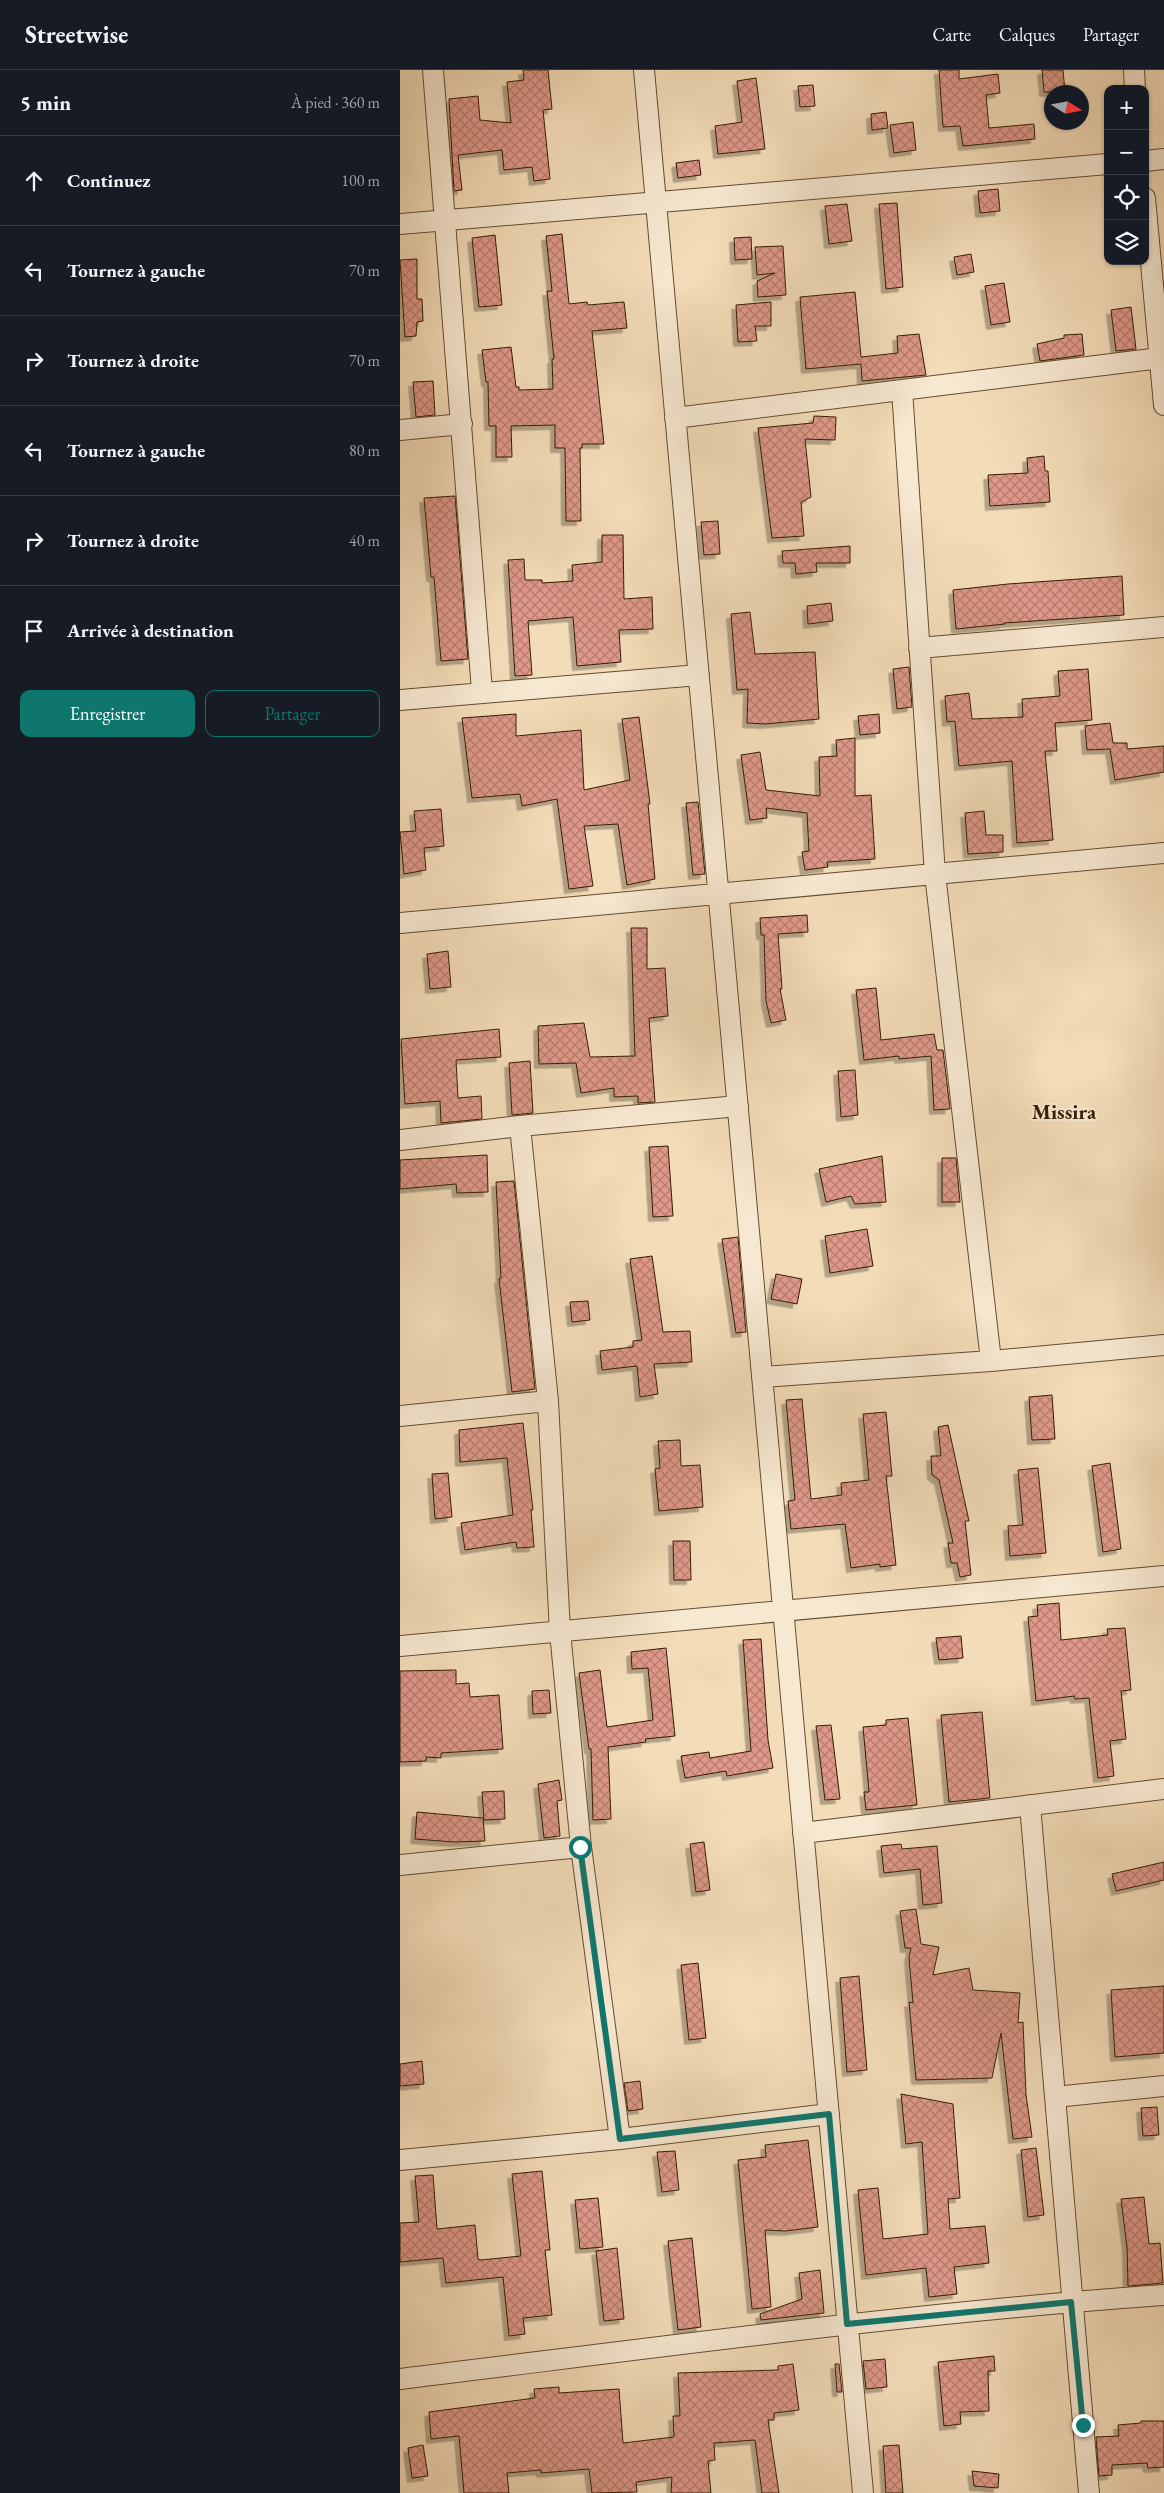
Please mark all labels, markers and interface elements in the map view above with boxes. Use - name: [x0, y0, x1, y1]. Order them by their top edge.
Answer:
- text: Streetwise: [25, 19, 128, 50]
- text: Carte: [932, 23, 971, 46]
- text: Calques: [999, 23, 1055, 46]
- text: Partager: [1083, 23, 1139, 46]
- north arrow: [1044, 85, 1089, 130]
- map controls: [1104, 85, 1149, 265]
- button: +: [1104, 85, 1149, 130]
- text: 5 min: [20, 89, 71, 116]
- text: À pied · 360 m: [291, 92, 380, 113]
- button: −: [1104, 130, 1149, 175]
- icon: ahead: [20, 167, 48, 195]
- text: Continuez: [67, 168, 151, 193]
- text: 100 m: [341, 170, 380, 191]
- button: locate: [1104, 175, 1149, 220]
- button: layers: [1104, 220, 1149, 265]
- icon: left: [20, 257, 48, 285]
- text: Tournez à gauche: [67, 258, 205, 283]
- text: 70 m: [349, 260, 380, 281]
- icon: right: [20, 347, 48, 375]
- text: Tournez à droite: [67, 348, 199, 373]
- text: 70 m: [349, 350, 380, 371]
- icon: left: [20, 437, 48, 465]
- text: Tournez à gauche: [67, 438, 205, 463]
- text: 80 m: [349, 440, 380, 461]
- icon: right: [20, 527, 48, 555]
- text: Tournez à droite: [67, 528, 199, 553]
- text: 40 m: [349, 530, 380, 551]
- icon: arrive: [20, 617, 48, 645]
- text: Arrivée à destination: [67, 618, 234, 643]
- button: Enregistrer: [20, 690, 195, 737]
- button: Partager: [205, 690, 380, 737]
- district label: Missira: [1032, 1098, 1097, 1125]
- route start: [569, 1836, 592, 1859]
- route end: [1072, 2414, 1095, 2437]

